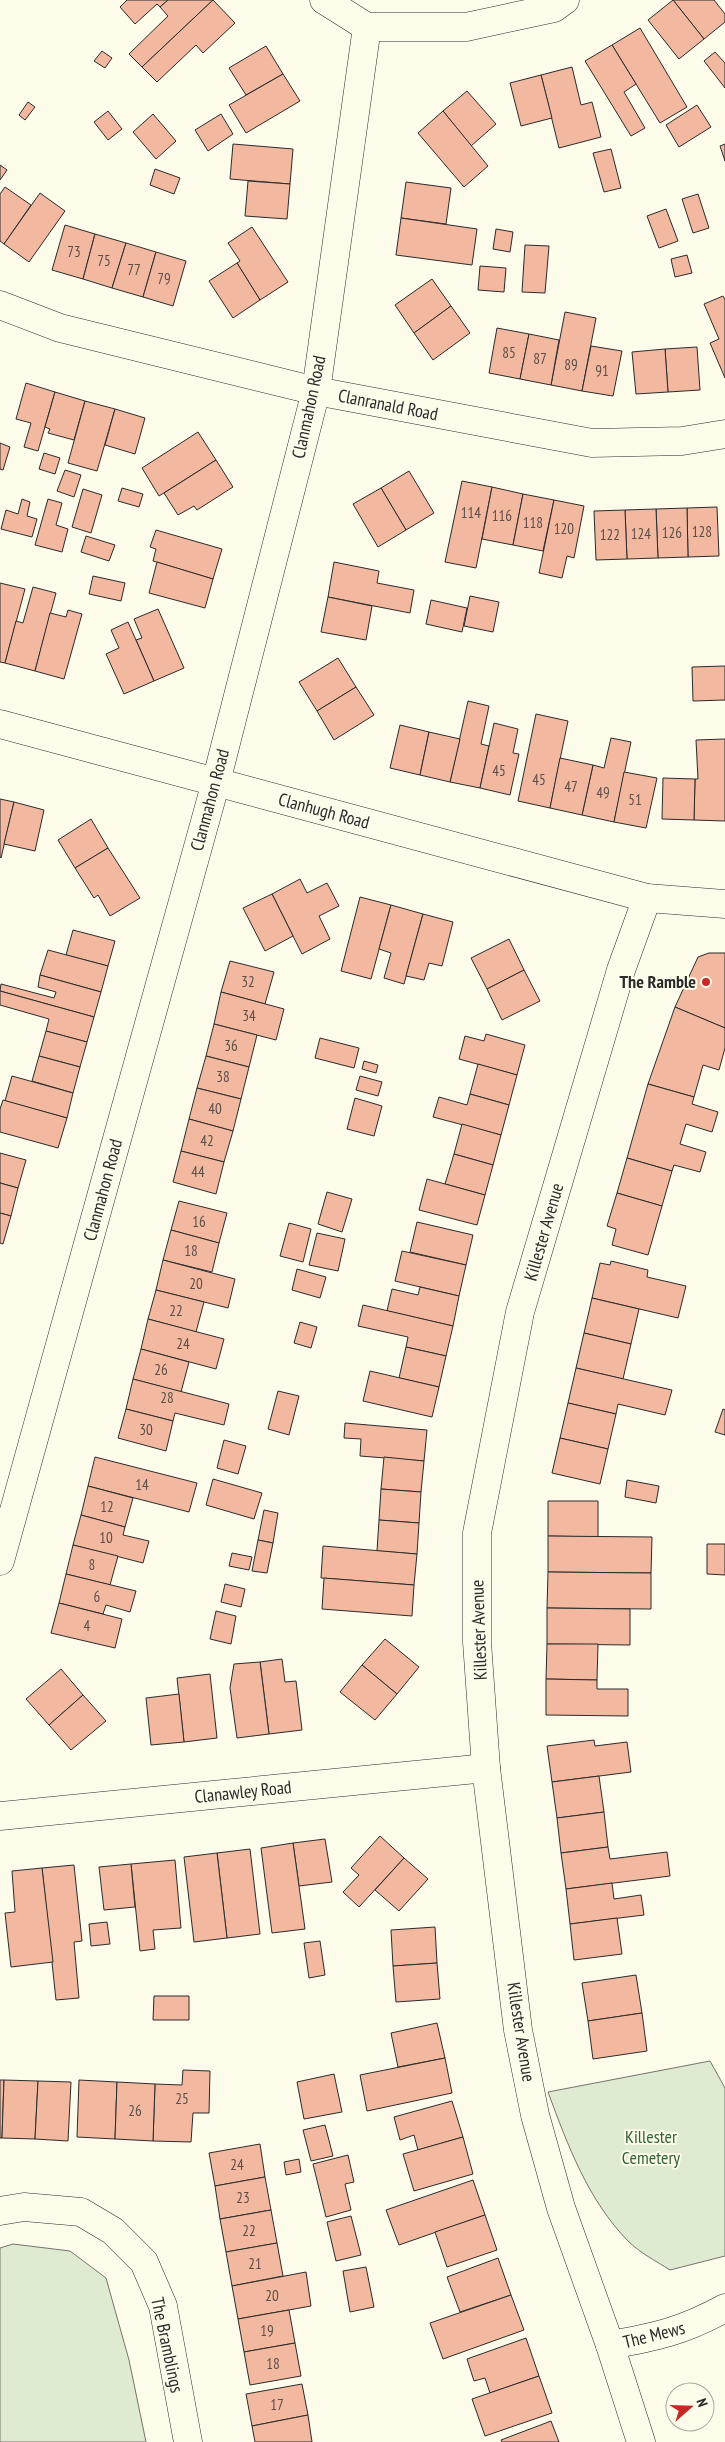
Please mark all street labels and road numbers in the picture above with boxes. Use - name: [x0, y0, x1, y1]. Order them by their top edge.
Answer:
- street label: Clanmahon Road: [286, 353, 331, 460]
- street label: Clanranald Road: [336, 384, 440, 425]
- street label: Clanmahon Road: [185, 746, 234, 853]
- street label: Clanhugh Road: [276, 787, 372, 834]
- street label: Clanmahon Road: [78, 1136, 127, 1243]
- street label: Killester Avenue: [519, 1180, 568, 1283]
- street label: Killester Avenue: [465, 1579, 492, 1681]
- street label: Clanawley Road: [193, 1775, 293, 1808]
- street label: Killester Avenue: [502, 1980, 541, 2083]
- street label: The Bramblings: [146, 2295, 189, 2395]
- street label: The Mews: [621, 2316, 687, 2353]

